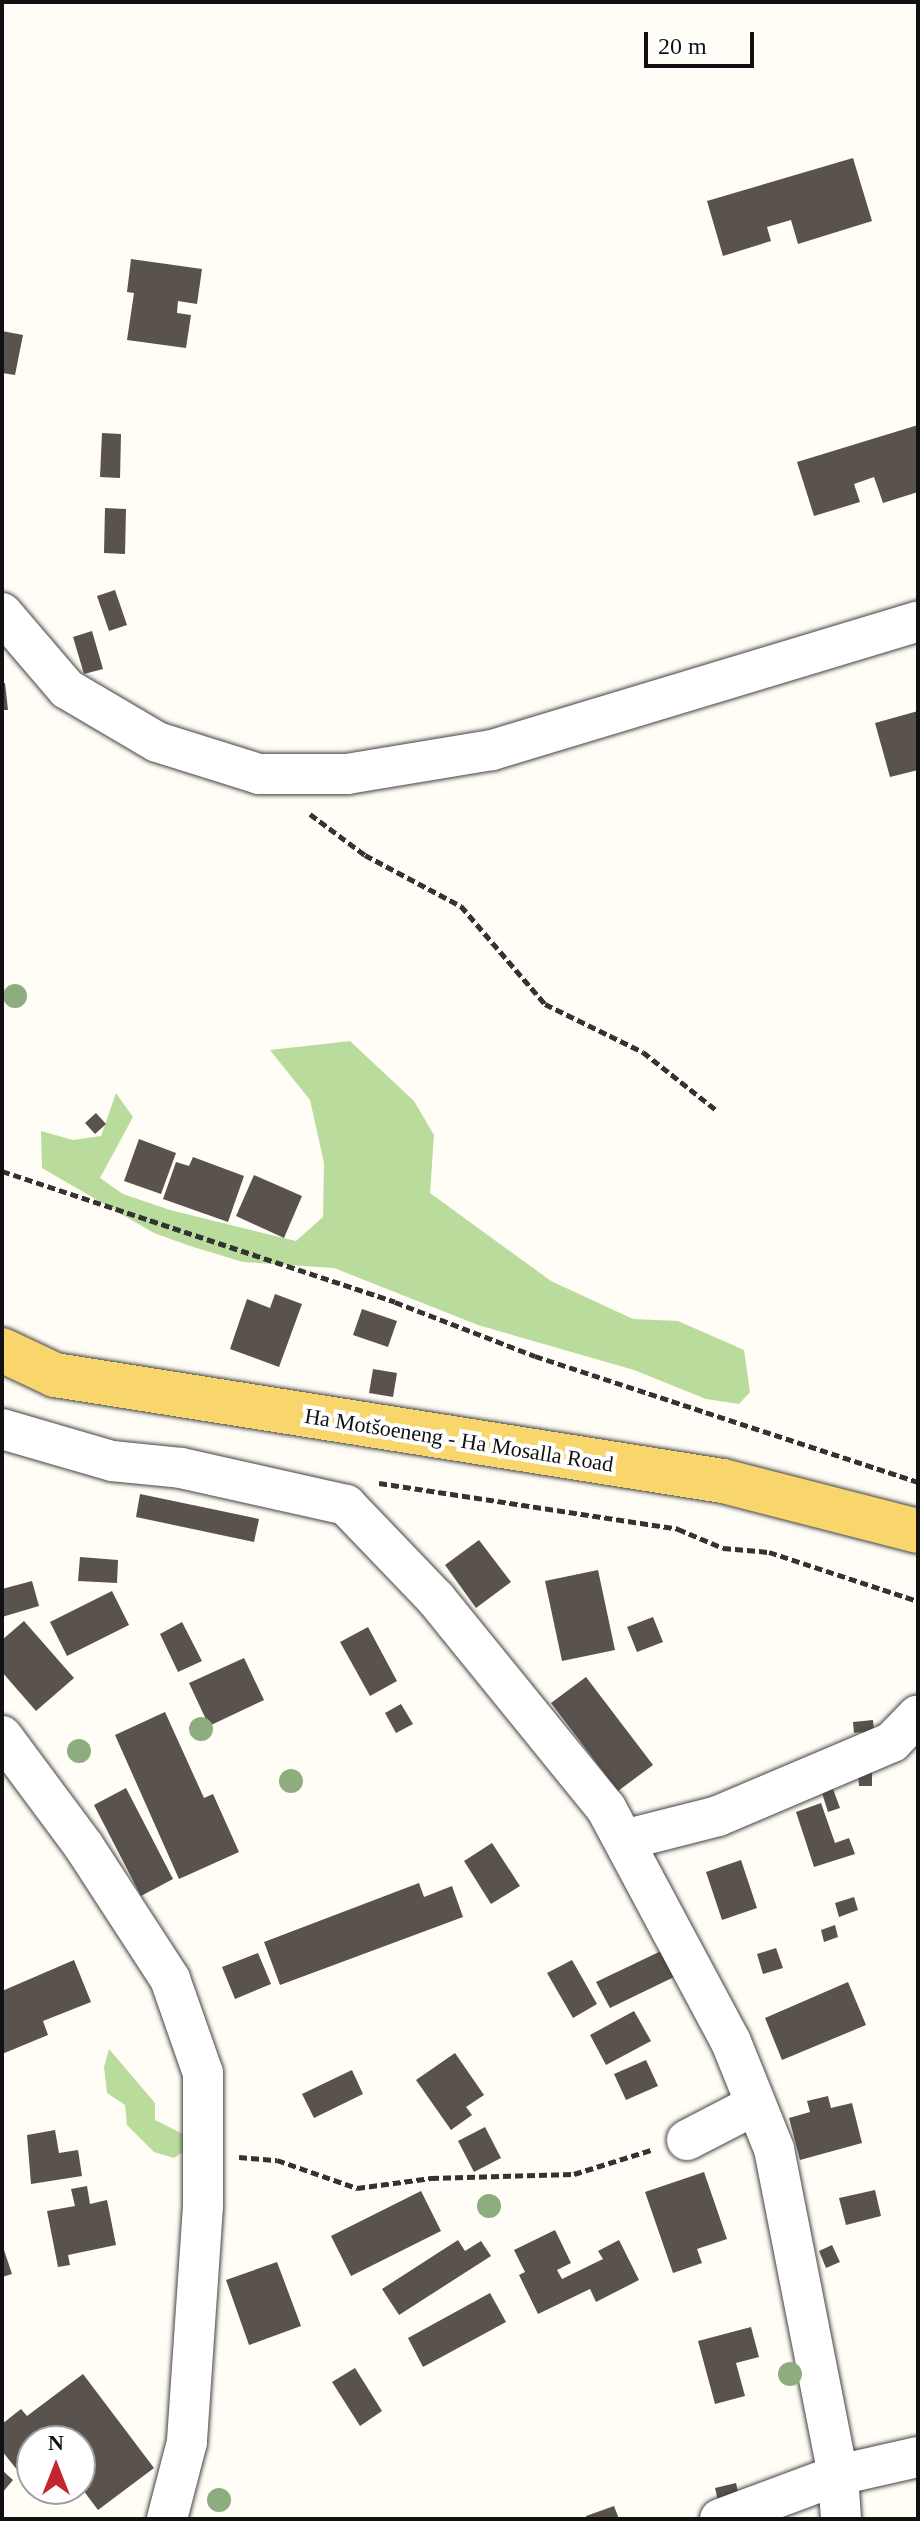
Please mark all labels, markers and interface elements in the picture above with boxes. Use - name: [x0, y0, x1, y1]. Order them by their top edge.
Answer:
- scale bar: [648, 16, 758, 66]
- text: 20 m: [658, 33, 707, 59]
- street label: Ha Motšoeneng - Ha Mosalla Road: [303, 1403, 615, 1477]
- north arrow: [16, 2425, 96, 2505]
- text: N: [48, 2430, 64, 2455]

